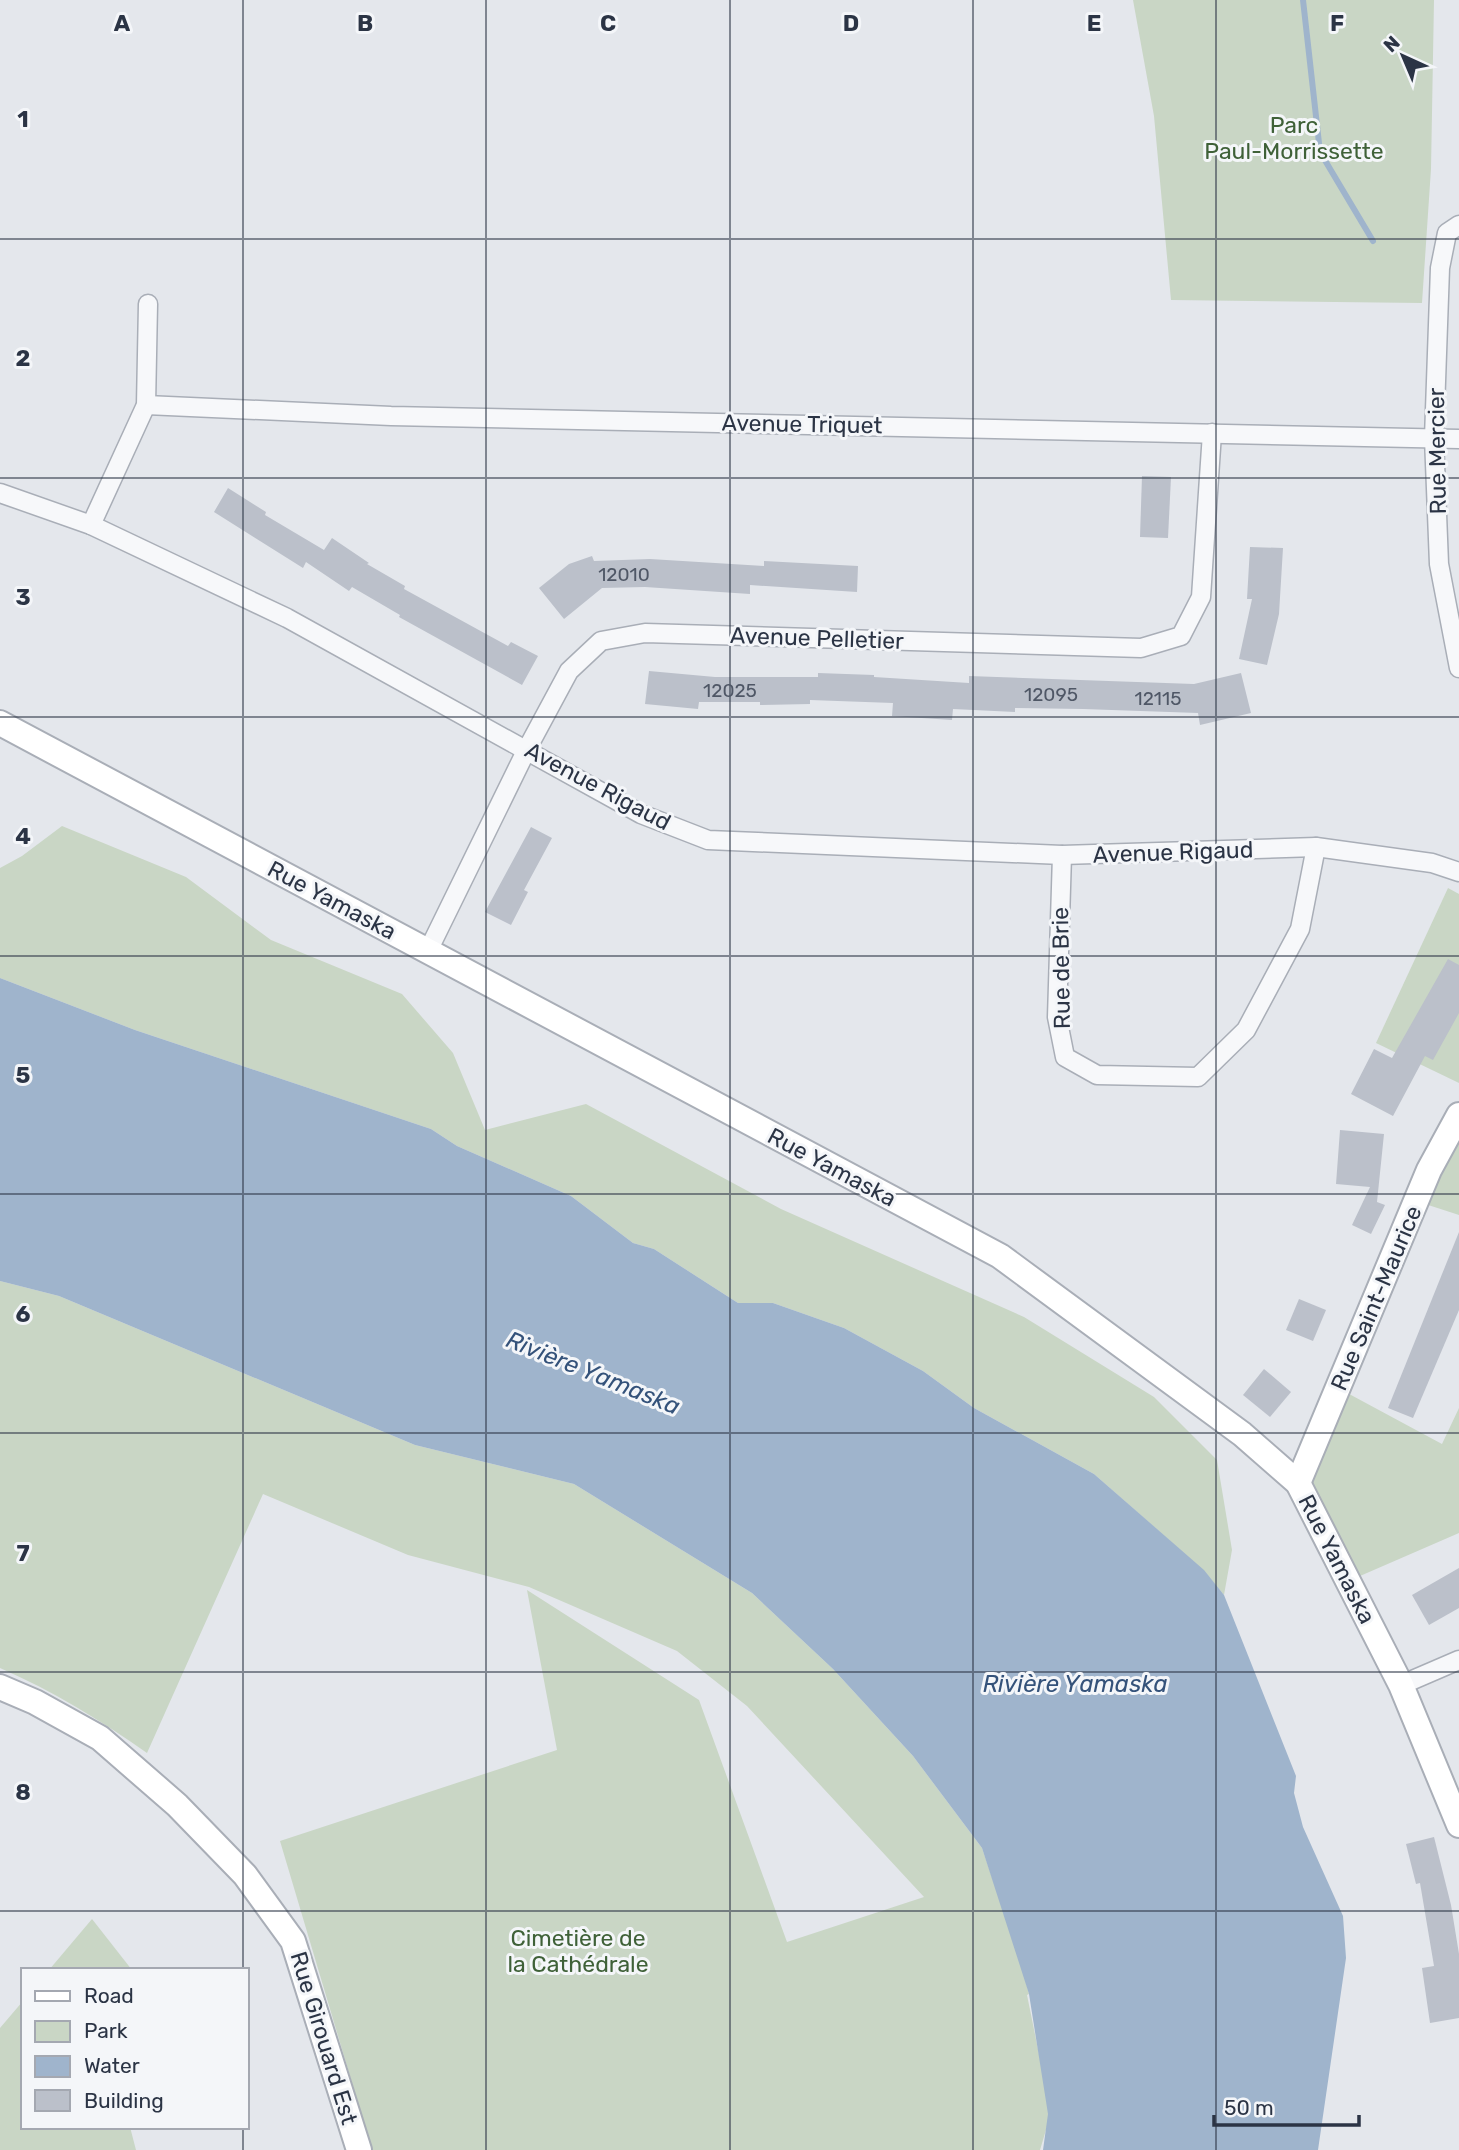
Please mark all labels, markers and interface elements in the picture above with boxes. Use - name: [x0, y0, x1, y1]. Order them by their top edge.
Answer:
- text: A: [114, 9, 131, 37]
- text: B: [357, 9, 373, 37]
- text: C: [600, 9, 616, 37]
- text: D: [843, 9, 859, 37]
- text: E: [1087, 9, 1101, 37]
- text: F: [1330, 9, 1344, 37]
- north arrow: [1368, 21, 1438, 91]
- text: N: [1379, 31, 1404, 57]
- text: 1: [17, 105, 29, 133]
- park label: Parc Paul-Morrissette: [1204, 111, 1384, 165]
- text: 2: [16, 344, 30, 372]
- street label: Rue Mercier: [1422, 387, 1452, 515]
- street label: Avenue Triquet: [721, 409, 883, 439]
- house number: 12010: [598, 563, 650, 586]
- text: 3: [15, 583, 31, 611]
- street label: Avenue Pelletier: [730, 621, 905, 655]
- house number: 12025: [703, 679, 757, 702]
- house number: 12095: [1024, 683, 1078, 706]
- house number: 12115: [1135, 687, 1181, 710]
- street label: Avenue Rigaud: [520, 736, 676, 836]
- text: 4: [15, 822, 31, 850]
- street label: Avenue Rigaud: [1092, 835, 1254, 869]
- street label: Rue Yamaska: [263, 854, 401, 946]
- street label: Rue de Brie: [1046, 907, 1076, 1029]
- text: 5: [16, 1061, 31, 1089]
- street label: Rue Yamaska: [763, 1121, 901, 1213]
- street label: Rue Saint-Maurice: [1324, 1201, 1428, 1395]
- text: 6: [16, 1300, 31, 1328]
- water label: Rivière Yamaska: [502, 1325, 684, 1421]
- street label: Rue Yamaska: [1292, 1490, 1382, 1628]
- text: 7: [16, 1539, 30, 1567]
- water label: Rivière Yamaska: [982, 1670, 1168, 1698]
- text: 8: [15, 1778, 31, 1806]
- park label: Cimetière de la Cathédrale: [507, 1924, 649, 1978]
- street label: Rue Girouard Est: [284, 1948, 364, 2128]
- legend: [21, 1968, 248, 2129]
- text: Road: [84, 1983, 134, 2008]
- text: Park: [84, 2018, 128, 2043]
- text: Water: [84, 2053, 140, 2078]
- scale bar: [1214, 2084, 1359, 2128]
- text: Building: [84, 2088, 164, 2113]
- text: 50 m: [1224, 2095, 1274, 2120]

